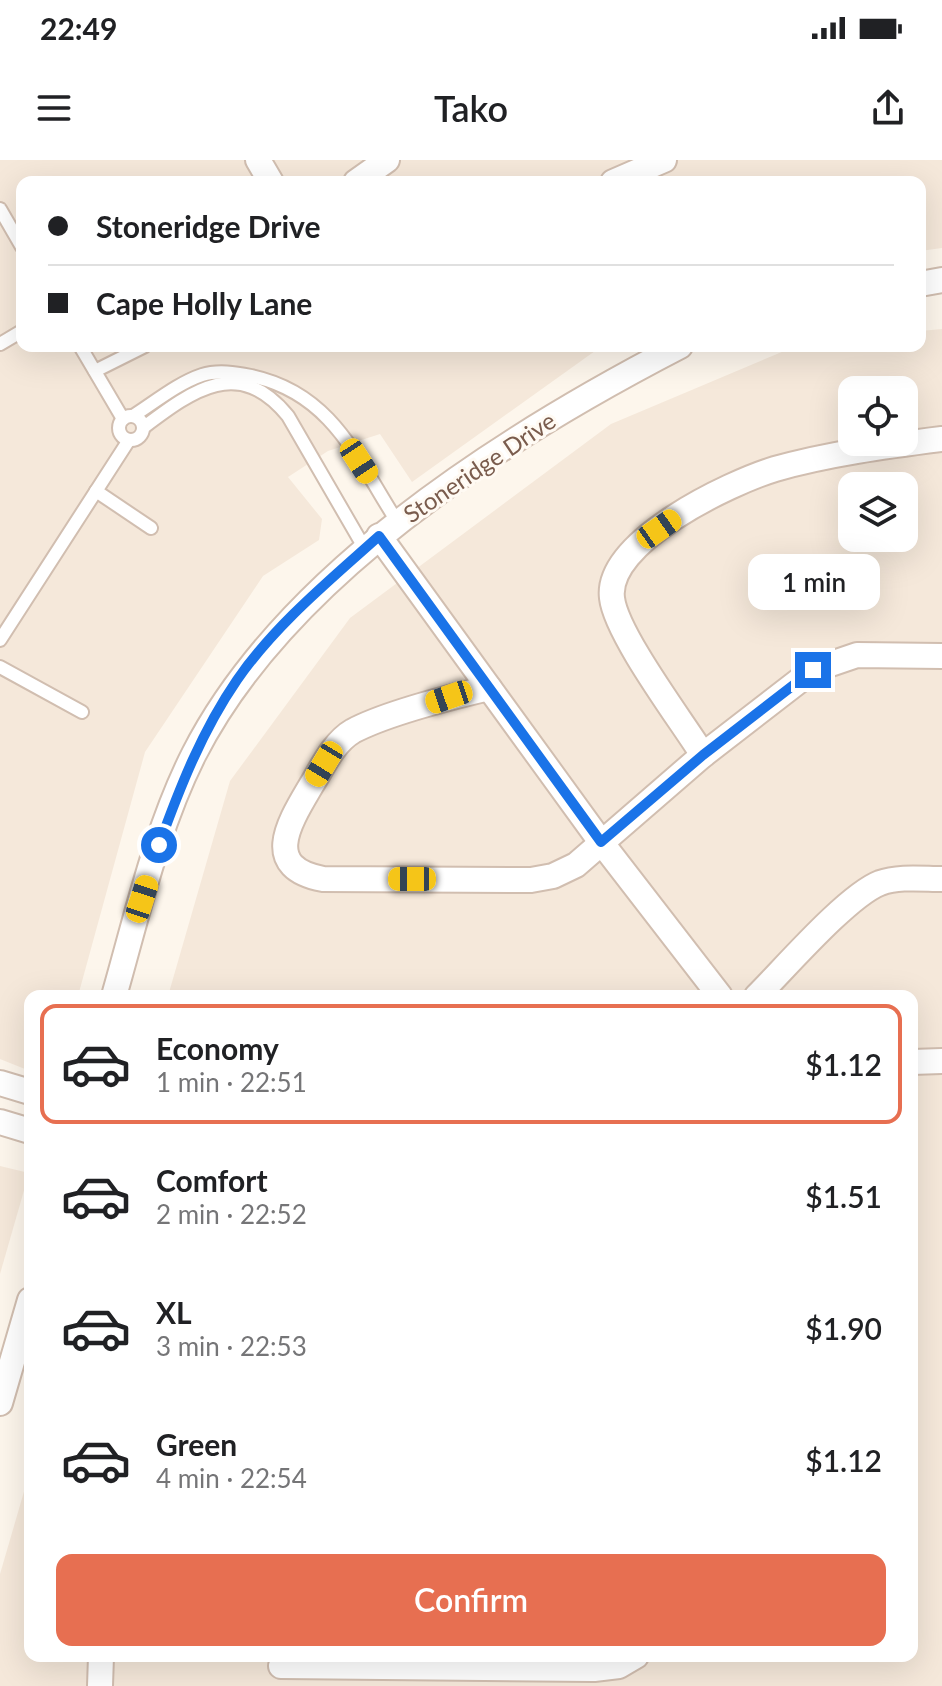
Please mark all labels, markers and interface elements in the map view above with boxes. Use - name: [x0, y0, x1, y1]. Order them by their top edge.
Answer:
- text: 22:49: [40, 10, 117, 46]
- icon: menu: [32, 86, 76, 130]
- text: Tako: [434, 86, 508, 130]
- icon: share: [866, 86, 910, 130]
- text: Stoneridge Drive: [96, 208, 320, 244]
- text: Cape Holly Lane: [96, 285, 312, 321]
- map controls: [838, 376, 918, 552]
- button: locate: [838, 376, 918, 456]
- street label: Stoneridge Drive: [398, 405, 561, 528]
- car: [336, 434, 382, 488]
- button: layers: [838, 472, 918, 552]
- car: [632, 505, 686, 553]
- callout: 1 min: [747, 554, 879, 610]
- text: 1 min: [782, 566, 846, 598]
- route end: [795, 652, 831, 688]
- car: [422, 678, 476, 716]
- car: [301, 737, 347, 791]
- route start: [141, 827, 177, 863]
- car: [388, 867, 436, 891]
- car: [123, 872, 161, 926]
- icon: car: [60, 1028, 132, 1100]
- text: Economy: [156, 1030, 279, 1066]
- text: $1.12: [805, 1046, 882, 1082]
- text: 1 min · 22:51: [156, 1066, 307, 1098]
- icon: car: [60, 1160, 132, 1232]
- text: Comfort: [156, 1162, 268, 1198]
- text: $1.51: [805, 1178, 882, 1214]
- text: 2 min · 22:52: [156, 1198, 307, 1230]
- icon: car: [60, 1292, 132, 1364]
- text: XL: [156, 1294, 192, 1330]
- text: $1.90: [805, 1310, 882, 1346]
- text: 3 min · 22:53: [156, 1330, 307, 1362]
- icon: car: [60, 1424, 132, 1496]
- text: Green: [156, 1426, 237, 1462]
- text: $1.12: [805, 1442, 882, 1478]
- text: 4 min · 22:54: [156, 1462, 307, 1494]
- button: Confirm: [56, 1554, 886, 1646]

